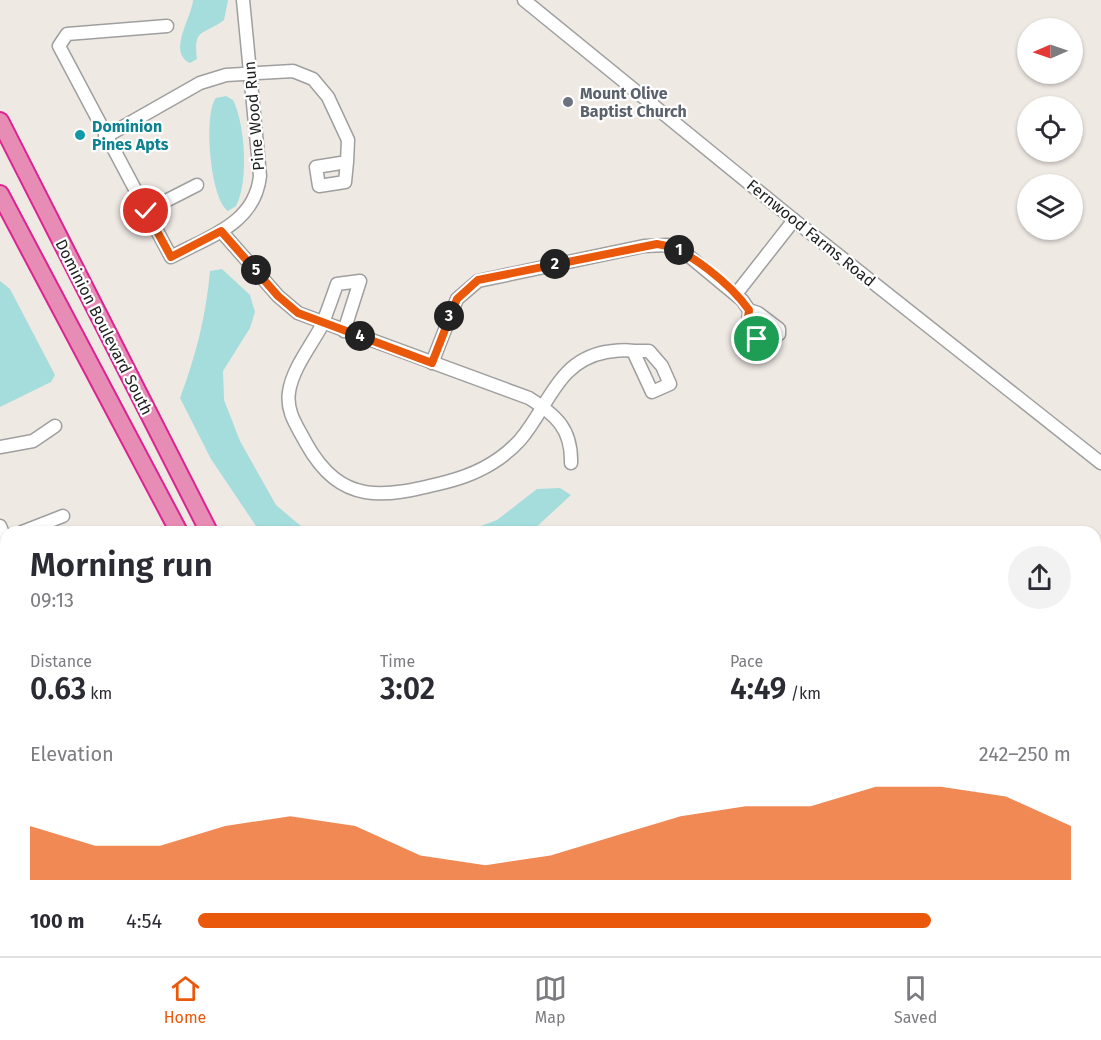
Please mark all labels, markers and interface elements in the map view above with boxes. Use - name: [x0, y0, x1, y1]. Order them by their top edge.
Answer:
- north arrow: [1017, 18, 1083, 84]
- map controls: [1017, 18, 1083, 240]
- street label: Pine Wood Run: [240, 60, 268, 172]
- place label: Mount Olive Baptist Church: [580, 84, 687, 121]
- marker: Mount Olive Baptist Church: [561, 95, 575, 109]
- button: locate: [1017, 96, 1083, 162]
- place label: Dominion Pines Apts: [92, 117, 169, 154]
- marker: Dominion Pines Apts: [73, 128, 87, 142]
- button: layers: [1017, 174, 1083, 240]
- street label: Fernwood Farms Road: [743, 175, 879, 291]
- pin: [120, 185, 171, 236]
- icon: check: [129, 194, 162, 227]
- pin: 1: [664, 235, 694, 265]
- street label: Dominion Boulevard South: [51, 236, 157, 418]
- text: 1: [675, 240, 683, 259]
- pin: 2: [540, 249, 570, 279]
- text: 2: [551, 254, 559, 273]
- pin: 5: [241, 255, 271, 285]
- text: 5: [252, 260, 260, 279]
- pin: 3: [434, 301, 464, 331]
- text: 3: [445, 306, 453, 325]
- pin: [731, 313, 782, 364]
- pin: 4: [345, 321, 375, 351]
- icon: arrive: [740, 322, 773, 355]
- text: 4: [355, 326, 365, 345]
- text: Morning run: [30, 545, 213, 585]
- button: share: [1008, 546, 1071, 609]
- text: 09:13: [30, 588, 74, 612]
- text: Distance: [30, 652, 92, 671]
- text: Time: [380, 652, 415, 671]
- text: Pace: [730, 652, 763, 671]
- text: 0.63: [30, 671, 86, 707]
- text: 3:02: [380, 671, 435, 707]
- text: 4:49: [730, 671, 786, 707]
- text: km: [86, 684, 112, 703]
- text: /km: [786, 684, 821, 703]
- text: Elevation: [30, 742, 114, 766]
- text: 242–250 m: [979, 742, 1071, 766]
- text: 100 m: [30, 909, 84, 933]
- text: 4:54: [126, 909, 162, 933]
- tab: Home: [164, 972, 206, 1027]
- tab: Map: [534, 972, 567, 1027]
- tab: Saved: [894, 972, 937, 1027]

